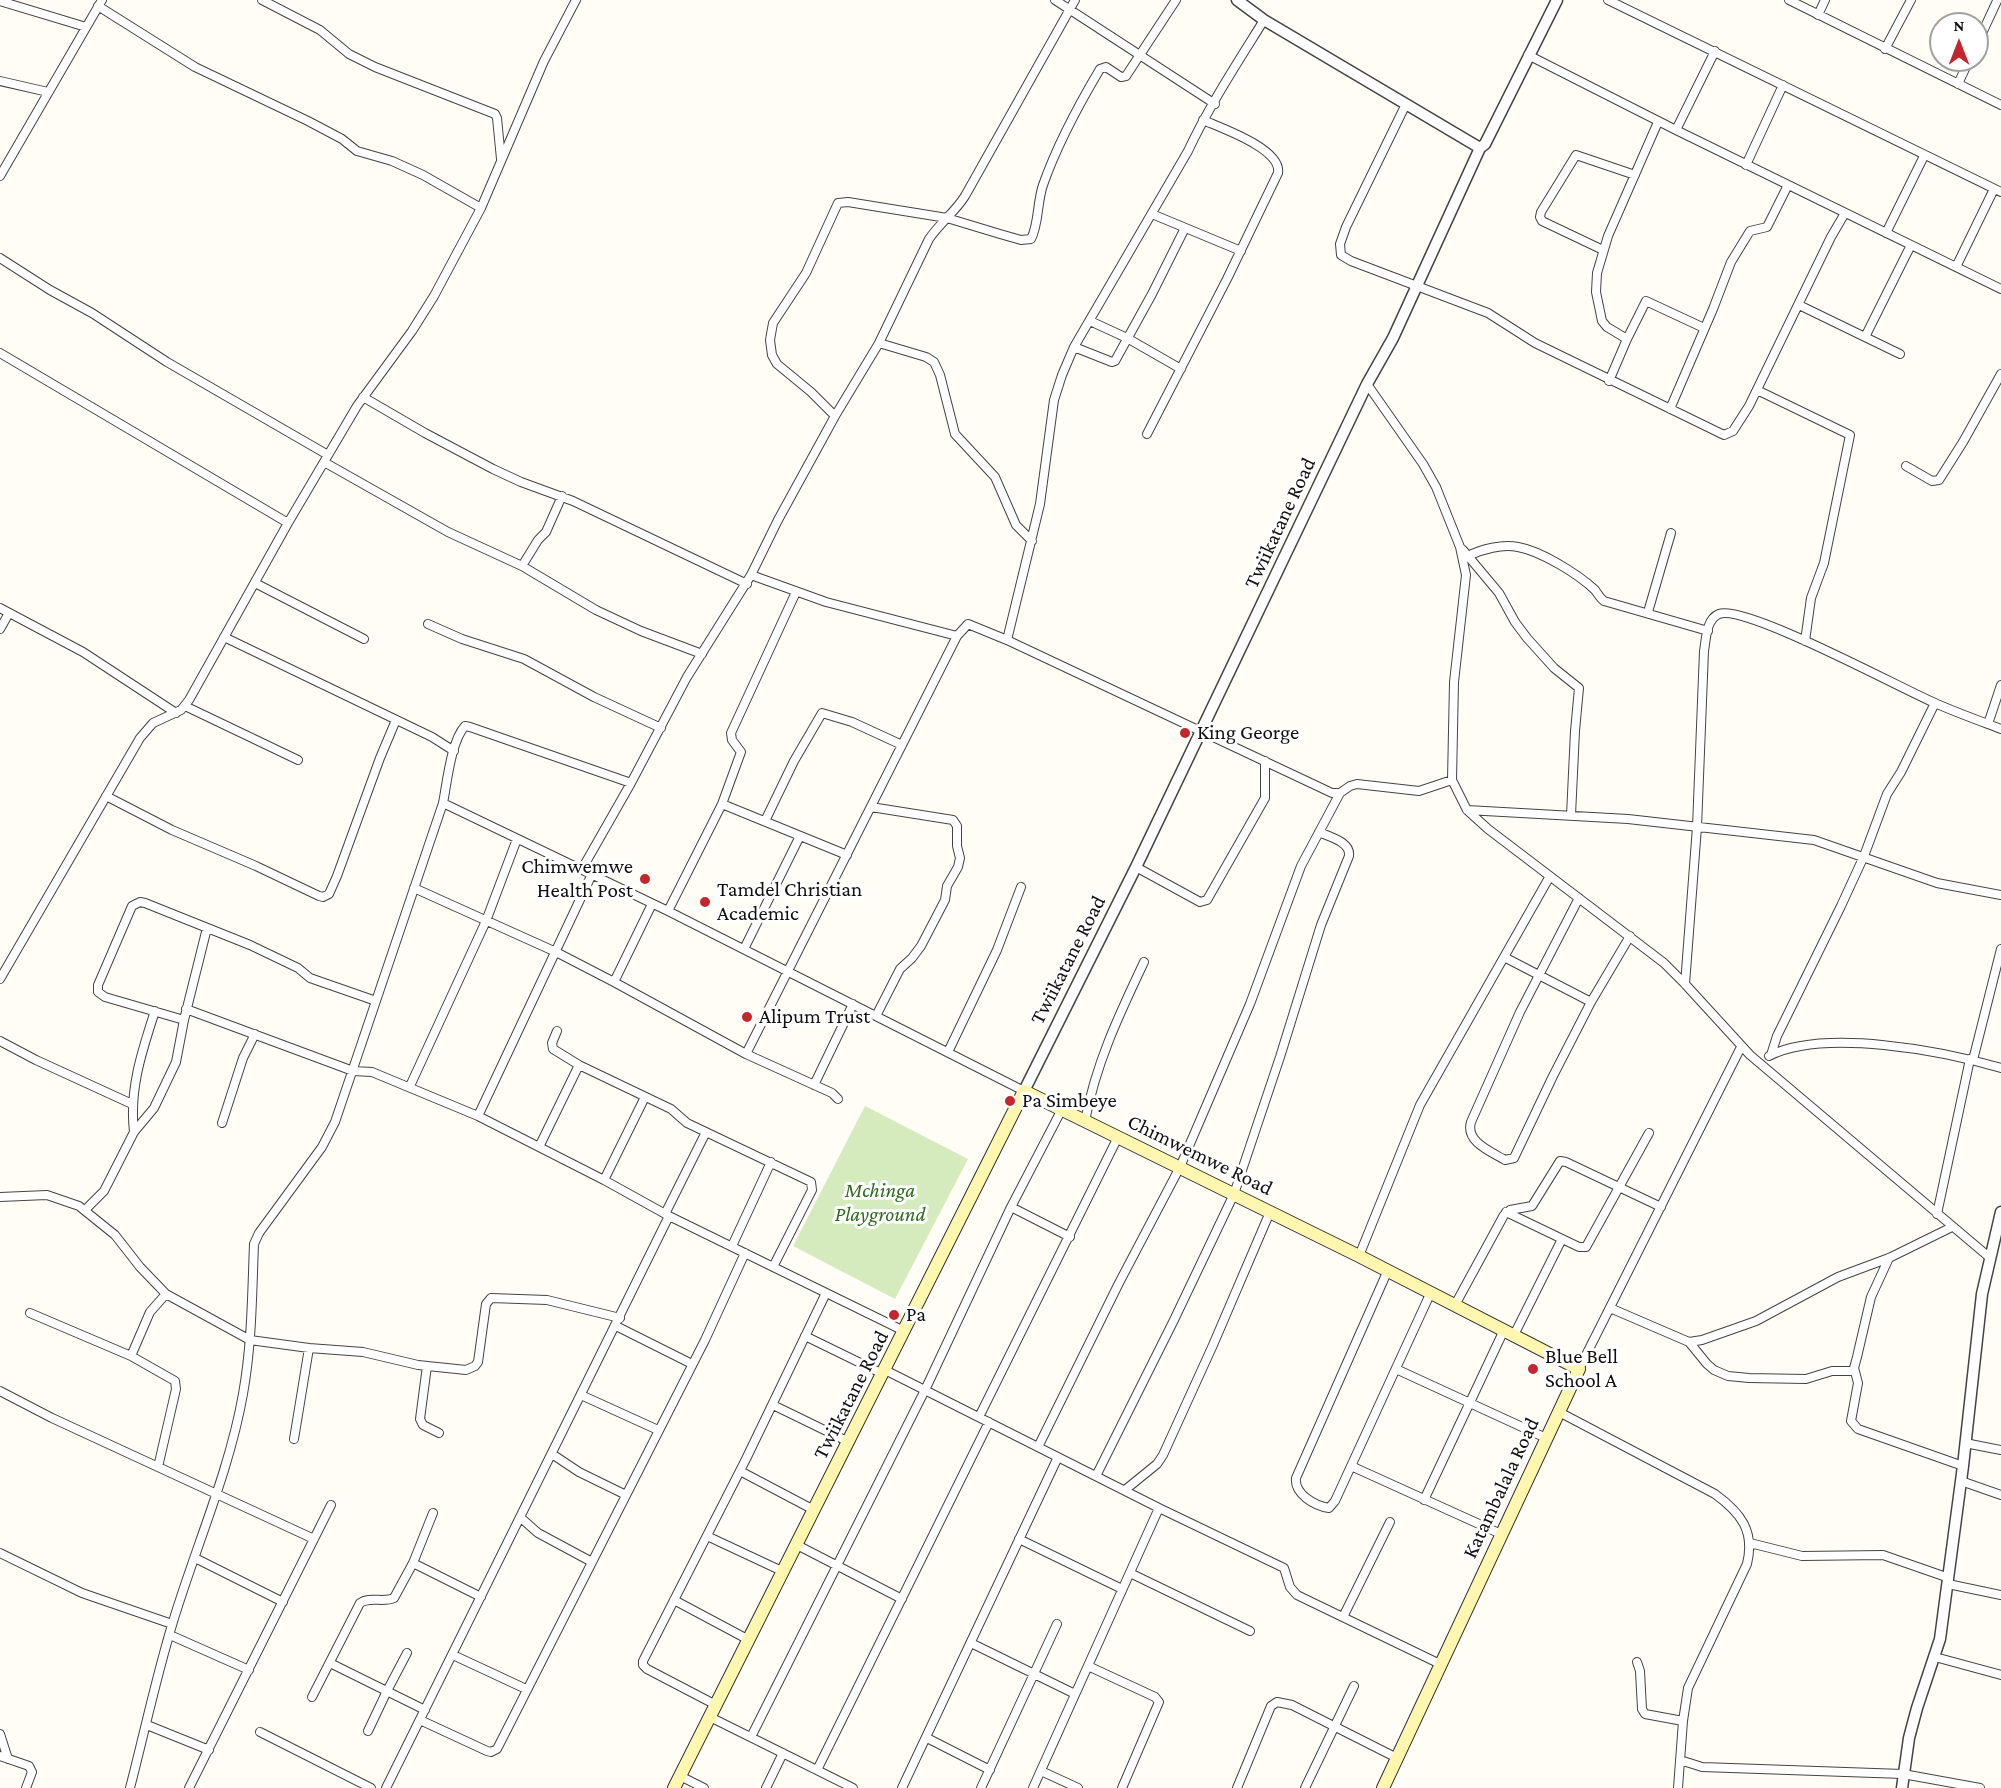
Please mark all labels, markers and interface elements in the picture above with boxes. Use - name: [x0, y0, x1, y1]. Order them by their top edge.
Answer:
- north arrow: [1929, 12, 1989, 72]
- text: N: [1954, 17, 1964, 34]
- street label: Twiikatane Road: [1239, 454, 1321, 592]
- place label: King George: [1197, 720, 1299, 746]
- marker: King George: [1178, 726, 1192, 740]
- place label: Chimwemwe Health Post: [521, 854, 633, 904]
- marker: Chimwemwe Health Post: [638, 872, 652, 886]
- place label: Tamdel Christian Academic: [717, 877, 862, 927]
- street label: Twiikatane Road: [1025, 891, 1111, 1029]
- marker: Tamdel Christian Academic: [698, 895, 712, 909]
- place label: Alipum Trust: [759, 1004, 870, 1030]
- marker: Alipum Trust: [740, 1010, 754, 1024]
- place label: Pa Simbeye: [1022, 1088, 1117, 1114]
- marker: Pa Simbeye: [1003, 1094, 1017, 1108]
- street label: Chimwemwe Road: [1123, 1109, 1277, 1201]
- park label: Mchinga Playground: [835, 1178, 925, 1228]
- place label: Pa: [906, 1302, 926, 1328]
- marker: Pa: [887, 1308, 901, 1322]
- street label: Twiikatane Road: [808, 1326, 894, 1464]
- place label: Blue Bell School A: [1545, 1344, 1618, 1394]
- marker: Blue Bell School A: [1526, 1362, 1540, 1376]
- street label: Katambalala Road: [1457, 1414, 1545, 1562]

